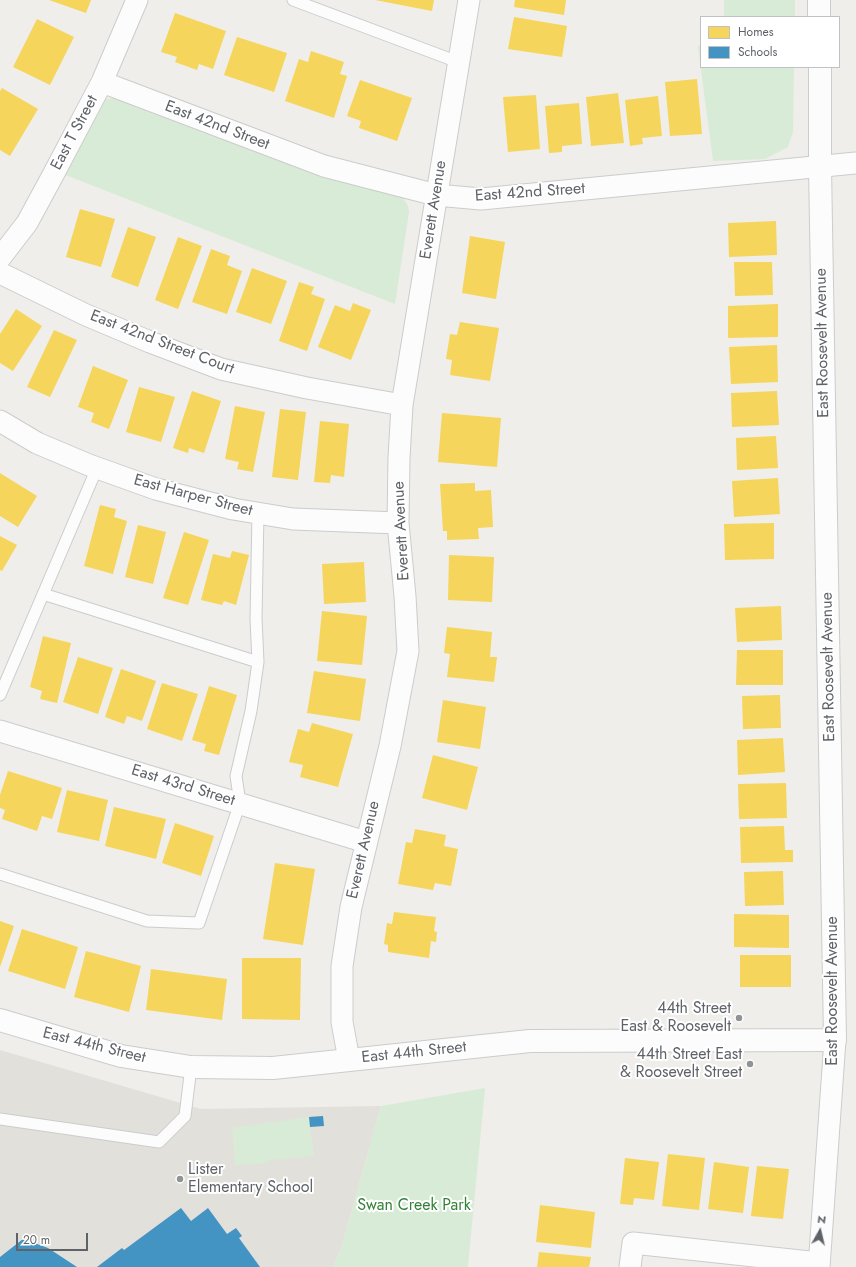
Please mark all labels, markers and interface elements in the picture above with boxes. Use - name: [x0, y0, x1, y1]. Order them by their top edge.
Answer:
- legend: [700, 16, 840, 68]
- text: Homes: [738, 23, 774, 41]
- text: Schools: [738, 43, 777, 61]
- street label: East T Street: [47, 92, 103, 174]
- street label: East 42nd Street: [162, 97, 272, 155]
- street label: Everett Avenue: [417, 159, 451, 261]
- street label: East 42nd Street: [474, 180, 586, 206]
- street label: East Roosevelt Avenue: [812, 268, 834, 418]
- street label: East 42nd Street Court: [87, 307, 237, 379]
- street label: East Harper Street: [132, 471, 254, 521]
- street label: Everett Avenue: [390, 481, 414, 581]
- street label: East Roosevelt Avenue: [818, 592, 840, 742]
- street label: East 43rd Street: [129, 761, 237, 811]
- street label: Everett Avenue: [343, 799, 385, 901]
- street label: East Roosevelt Avenue: [823, 916, 843, 1066]
- place label: 44th Street East & Roosevelt: [620, 999, 731, 1037]
- marker: 44th Street East & Roosevelt: [734, 1013, 744, 1023]
- street label: East 44th Street: [41, 1024, 147, 1068]
- street label: East 44th Street: [361, 1038, 467, 1068]
- place label: 44th Street East & Roosevelt Street: [620, 1045, 742, 1083]
- marker: 44th Street East & Roosevelt Street: [745, 1059, 755, 1069]
- place label: Lister Elementary School: [188, 1160, 313, 1198]
- marker: Lister Elementary School: [175, 1174, 185, 1184]
- park label: Swan Creek Park: [357, 1196, 471, 1216]
- north arrow: [800, 1211, 840, 1251]
- text: N: [816, 1211, 827, 1228]
- scale bar: [18, 1225, 90, 1251]
- text: 20 m: [23, 1231, 50, 1249]

